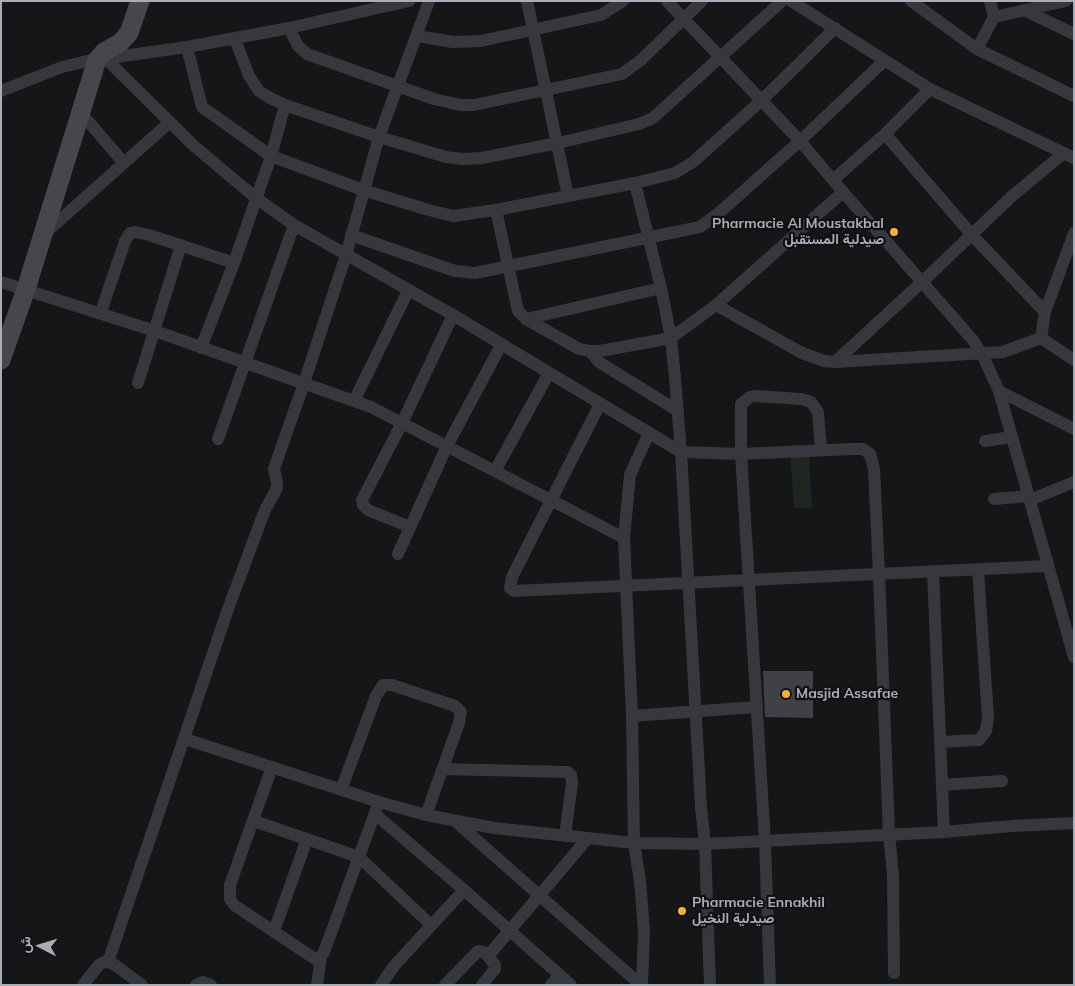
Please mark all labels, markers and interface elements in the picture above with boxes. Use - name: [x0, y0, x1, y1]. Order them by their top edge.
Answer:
- place label: Pharmacie Al Moustakbal صيدلية المستقبل: [712, 216, 884, 248]
- marker: Pharmacie Al Moustakbal صيدلية المستقبل: [888, 226, 900, 238]
- place label: Masjid Assafae: [796, 686, 898, 702]
- marker: Masjid Assafae: [780, 688, 792, 700]
- place label: Pharmacie Ennakhil صيدلية النخيل: [692, 895, 825, 928]
- marker: Pharmacie Ennakhil صيدلية النخيل: [676, 905, 688, 917]
- north arrow: [15, 921, 65, 971]
- text: ش: [15, 936, 35, 954]

